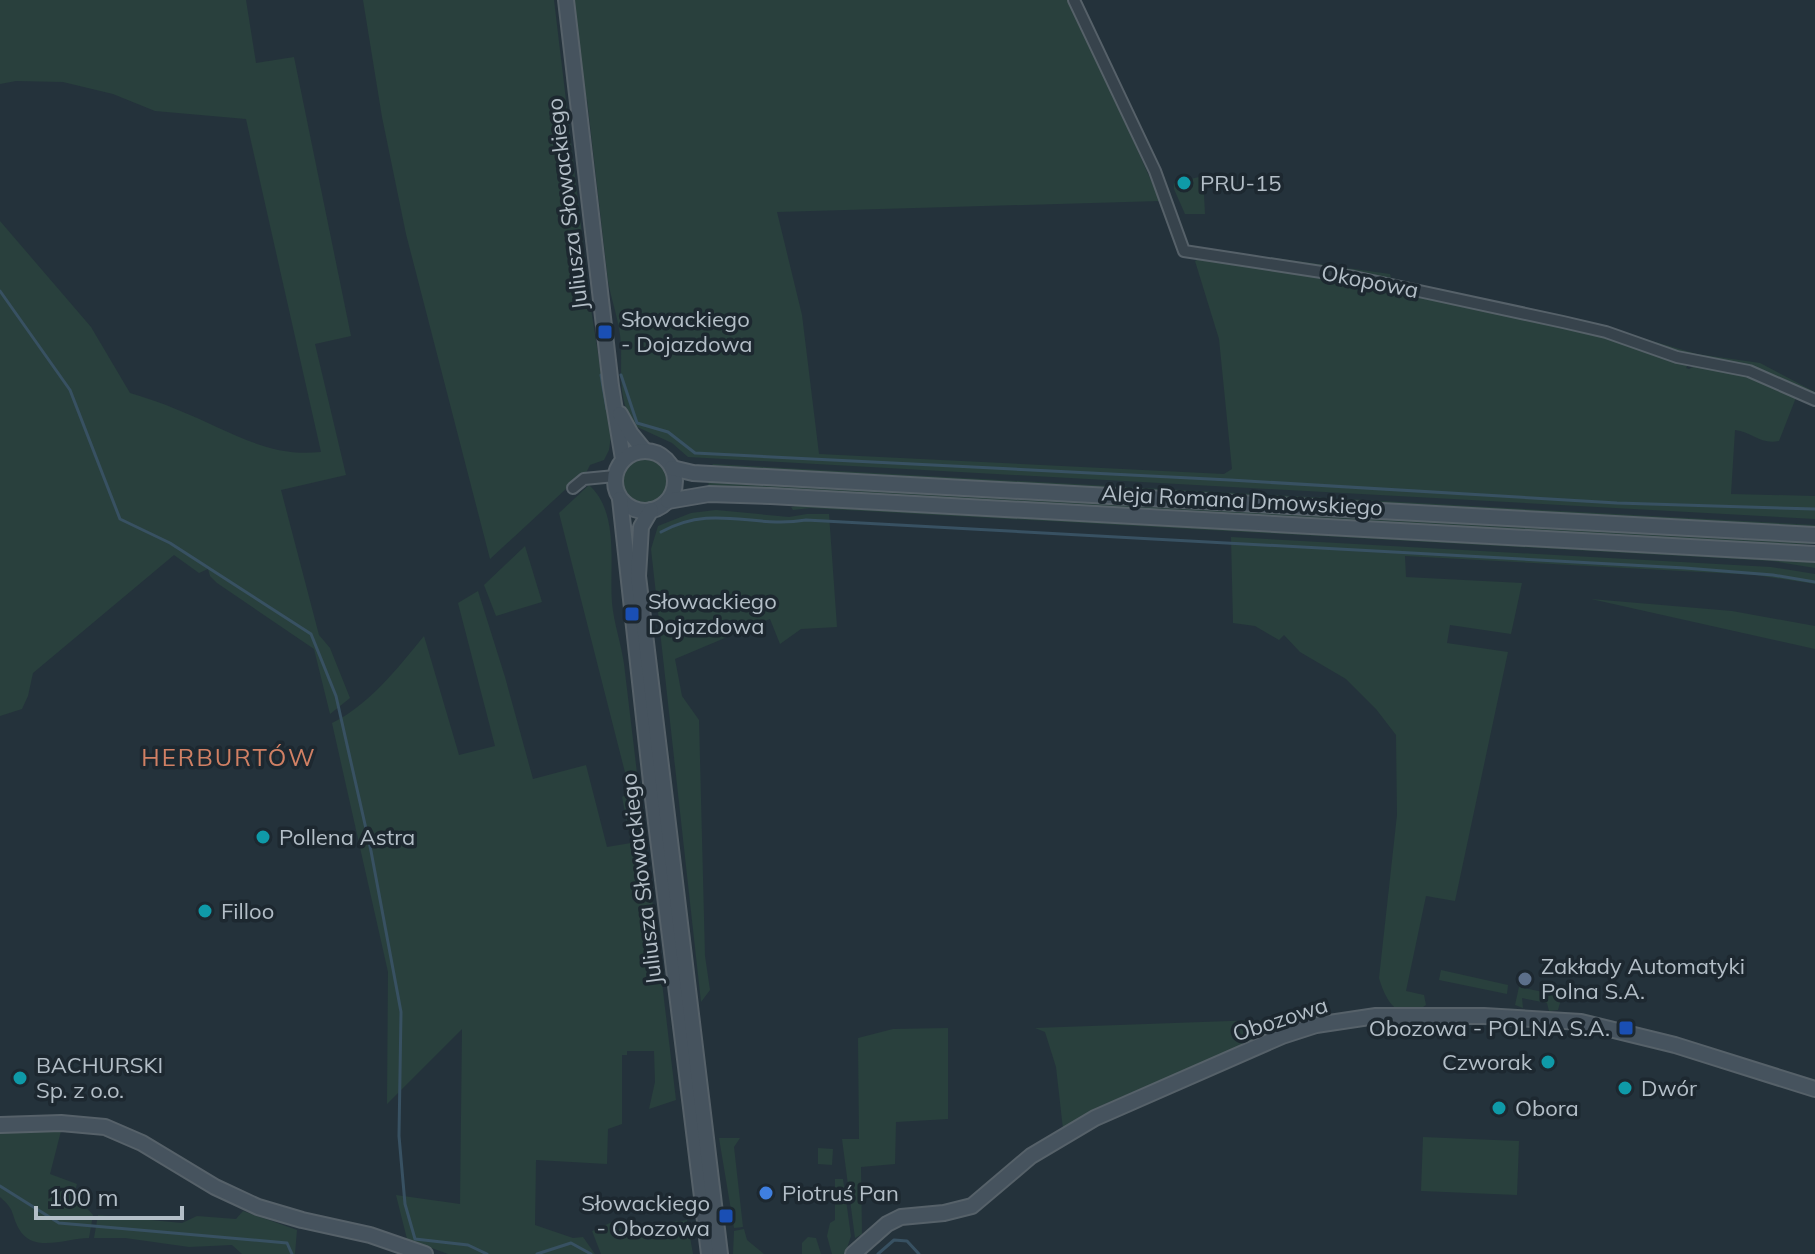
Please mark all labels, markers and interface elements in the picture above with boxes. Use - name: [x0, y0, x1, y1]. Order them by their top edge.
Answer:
- street label: Juliusza Słowackiego: [540, 97, 594, 311]
- place label: PRU-15: [1200, 169, 1281, 197]
- marker: PRU-15: [1175, 174, 1193, 192]
- street label: Okopowa: [1319, 258, 1421, 304]
- place label: Słowackiego - Dojazdowa: [621, 305, 753, 358]
- marker: Słowackiego - Dojazdowa: [596, 323, 614, 341]
- street label: Aleja Romana Dmowskiego: [1101, 479, 1383, 521]
- place label: Słowackiego Dojazdowa: [648, 587, 777, 640]
- marker: Słowackiego Dojazdowa: [623, 605, 641, 623]
- district label: HERBURTÓW: [141, 742, 317, 772]
- street label: Juliusza Słowackiego: [614, 772, 668, 986]
- place label: Pollena Astra: [279, 823, 415, 851]
- marker: Pollena Astra: [254, 828, 272, 846]
- place label: Filloo: [221, 897, 274, 925]
- marker: Filloo: [196, 902, 214, 920]
- place label: Zakłady Automatyki Polna S.A.: [1541, 952, 1745, 1005]
- marker: Zakłady Automatyki Polna S.A.: [1516, 970, 1534, 988]
- street label: Obozowa: [1229, 990, 1331, 1048]
- place label: Obozowa - POLNA S.A.: [1369, 1014, 1610, 1042]
- marker: Obozowa - POLNA S.A.: [1617, 1019, 1635, 1037]
- place label: Czworak: [1442, 1048, 1533, 1076]
- place label: BACHURSKI Sp. z o.o.: [36, 1051, 163, 1104]
- marker: Czworak: [1539, 1053, 1557, 1071]
- marker: BACHURSKI Sp. z o.o.: [11, 1069, 29, 1087]
- place label: Dwór: [1641, 1074, 1697, 1102]
- marker: Dwór: [1616, 1079, 1634, 1097]
- place label: Obora: [1515, 1094, 1579, 1122]
- marker: Obora: [1490, 1099, 1508, 1117]
- scale bar: [36, 1170, 182, 1220]
- place label: Piotruś Pan: [782, 1179, 899, 1207]
- text: 100 m: [48, 1182, 119, 1212]
- marker: Piotruś Pan: [757, 1184, 775, 1202]
- place label: Słowackiego - Obozowa: [581, 1189, 710, 1242]
- marker: Słowackiego - Obozowa: [717, 1207, 735, 1225]

